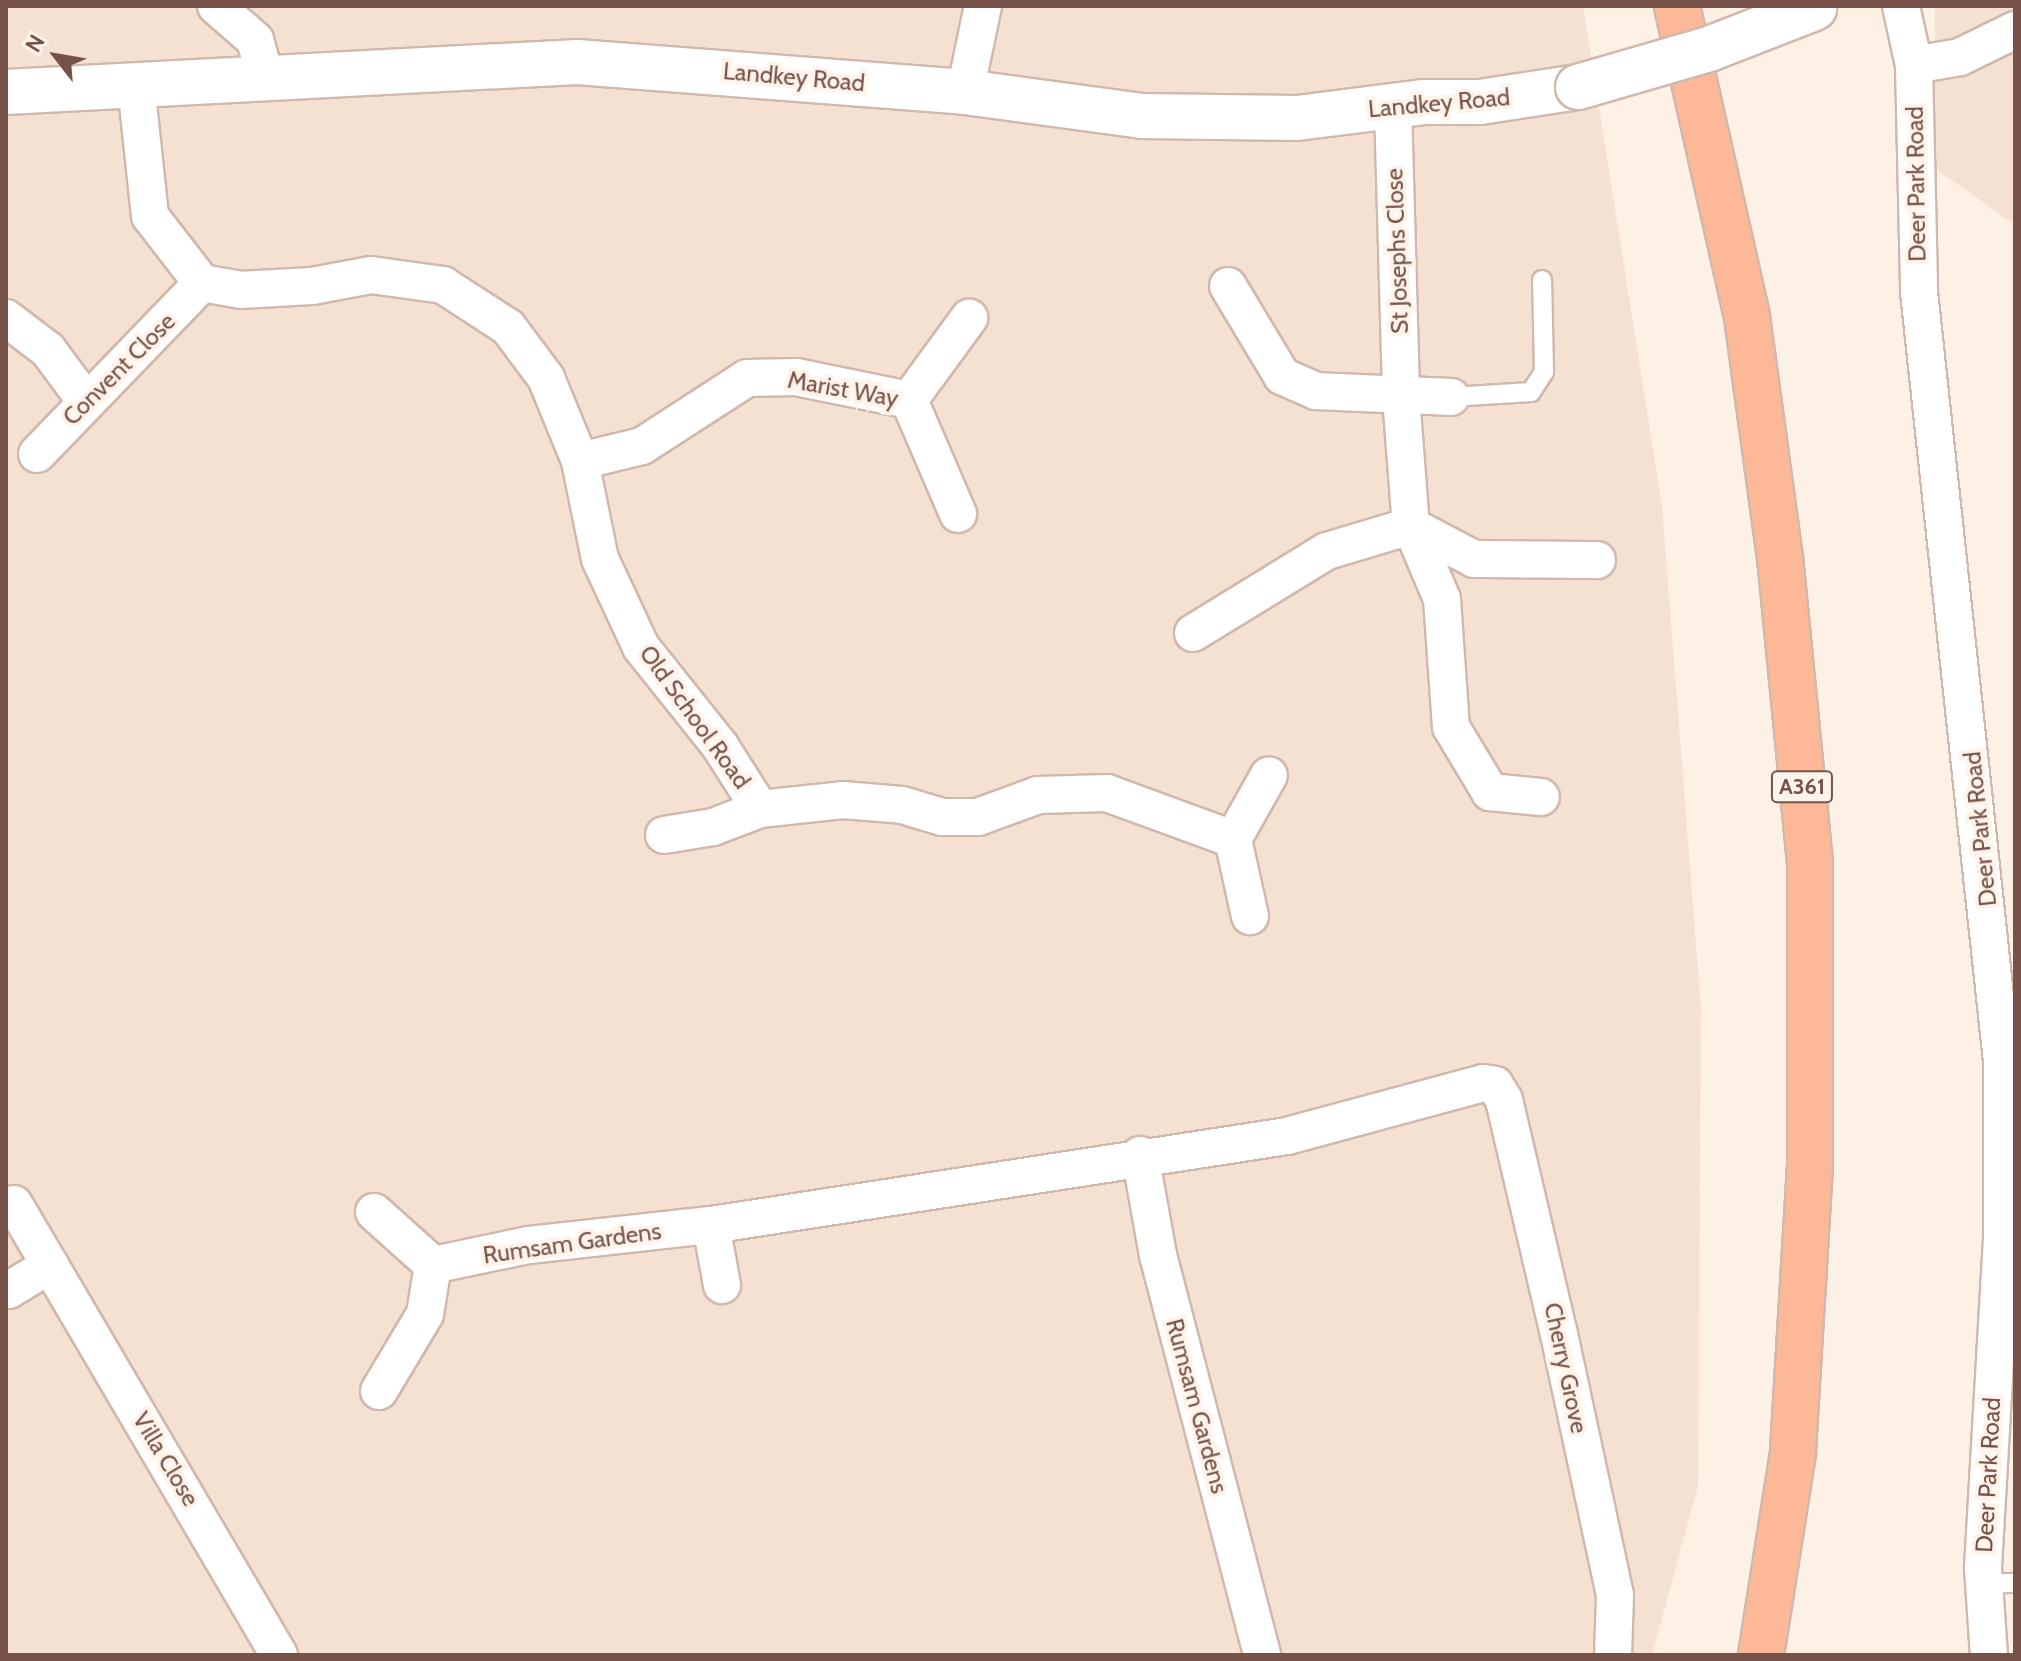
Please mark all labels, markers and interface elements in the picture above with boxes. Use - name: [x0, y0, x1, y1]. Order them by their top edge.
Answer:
- north arrow: [16, 16, 96, 96]
- text: N: [19, 30, 51, 57]
- street label: Landkey Road: [722, 56, 866, 98]
- street label: Landkey Road: [1367, 82, 1511, 124]
- street label: Deer Park Road: [1900, 106, 1932, 262]
- street label: St Josephs Close: [1380, 168, 1414, 334]
- street label: Convent Close: [57, 307, 181, 431]
- street label: Marist Way: [785, 365, 901, 413]
- street label: Old School Road: [633, 640, 757, 794]
- street label: Deer Park Road: [1958, 750, 2002, 908]
- road number: A361: [1770, 769, 1834, 805]
- street label: Rumsam Gardens: [481, 1216, 663, 1270]
- street label: Cherry Grove: [1538, 1300, 1594, 1436]
- street label: Rumsam Gardens: [1160, 1316, 1234, 1496]
- street label: Deer Park Road: [1970, 1397, 2006, 1553]
- street label: Villa Close: [127, 1407, 205, 1511]

